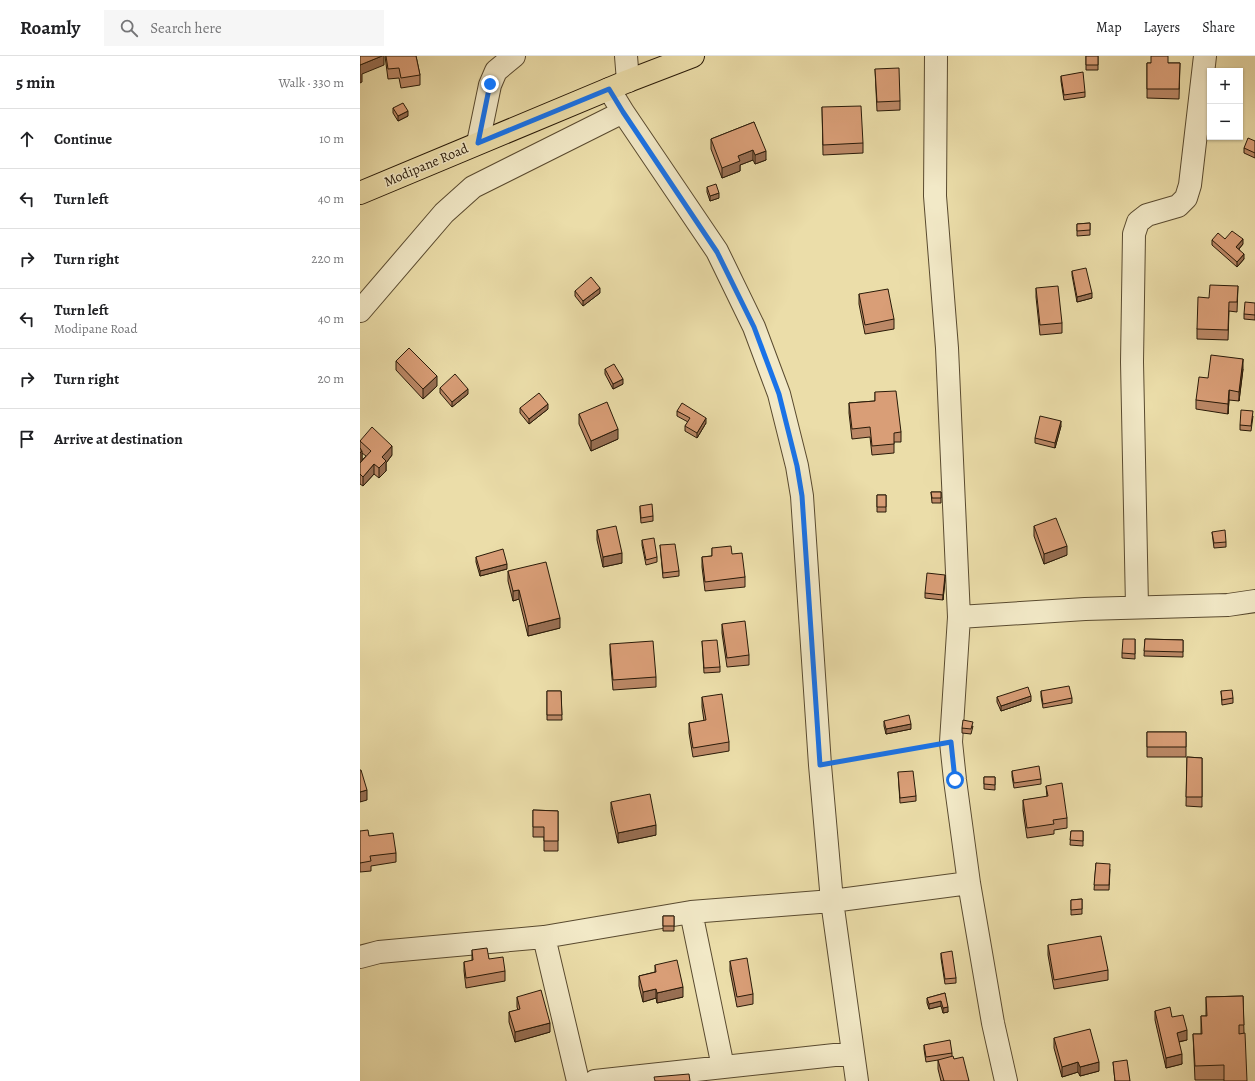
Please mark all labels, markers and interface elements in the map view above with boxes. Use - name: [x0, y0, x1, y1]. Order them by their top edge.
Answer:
- search box: [104, 10, 384, 46]
- text: Roamly: [20, 15, 80, 41]
- icon: search: [118, 17, 140, 39]
- text: Search here: [150, 18, 222, 38]
- text: Map: [1096, 18, 1122, 37]
- text: Layers: [1144, 18, 1180, 37]
- text: Share: [1202, 18, 1235, 37]
- map controls: [1207, 68, 1243, 140]
- button: +: [1207, 68, 1243, 104]
- text: 5 min: [16, 71, 55, 94]
- text: Walk · 330 m: [278, 74, 344, 91]
- route end: [481, 75, 499, 93]
- button: −: [1207, 104, 1243, 140]
- icon: ahead: [16, 128, 38, 150]
- text: Continue: [54, 129, 112, 149]
- text: 10 m: [319, 130, 344, 147]
- street label: Modipane Road: [381, 139, 471, 191]
- icon: left: [16, 188, 38, 210]
- text: Turn left: [54, 189, 109, 209]
- text: 40 m: [318, 190, 344, 207]
- icon: right: [16, 248, 38, 270]
- text: Turn right: [54, 249, 119, 269]
- text: 220 m: [311, 250, 344, 267]
- text: Turn left: [54, 300, 109, 320]
- icon: left: [16, 308, 38, 330]
- text: 40 m: [318, 310, 344, 327]
- text: Modipane Road: [54, 320, 137, 337]
- icon: right: [16, 368, 38, 390]
- text: Turn right: [54, 369, 119, 389]
- text: 20 m: [318, 370, 344, 387]
- icon: arrive: [16, 428, 38, 450]
- text: Arrive at destination: [54, 429, 183, 449]
- route start: [946, 771, 964, 789]

